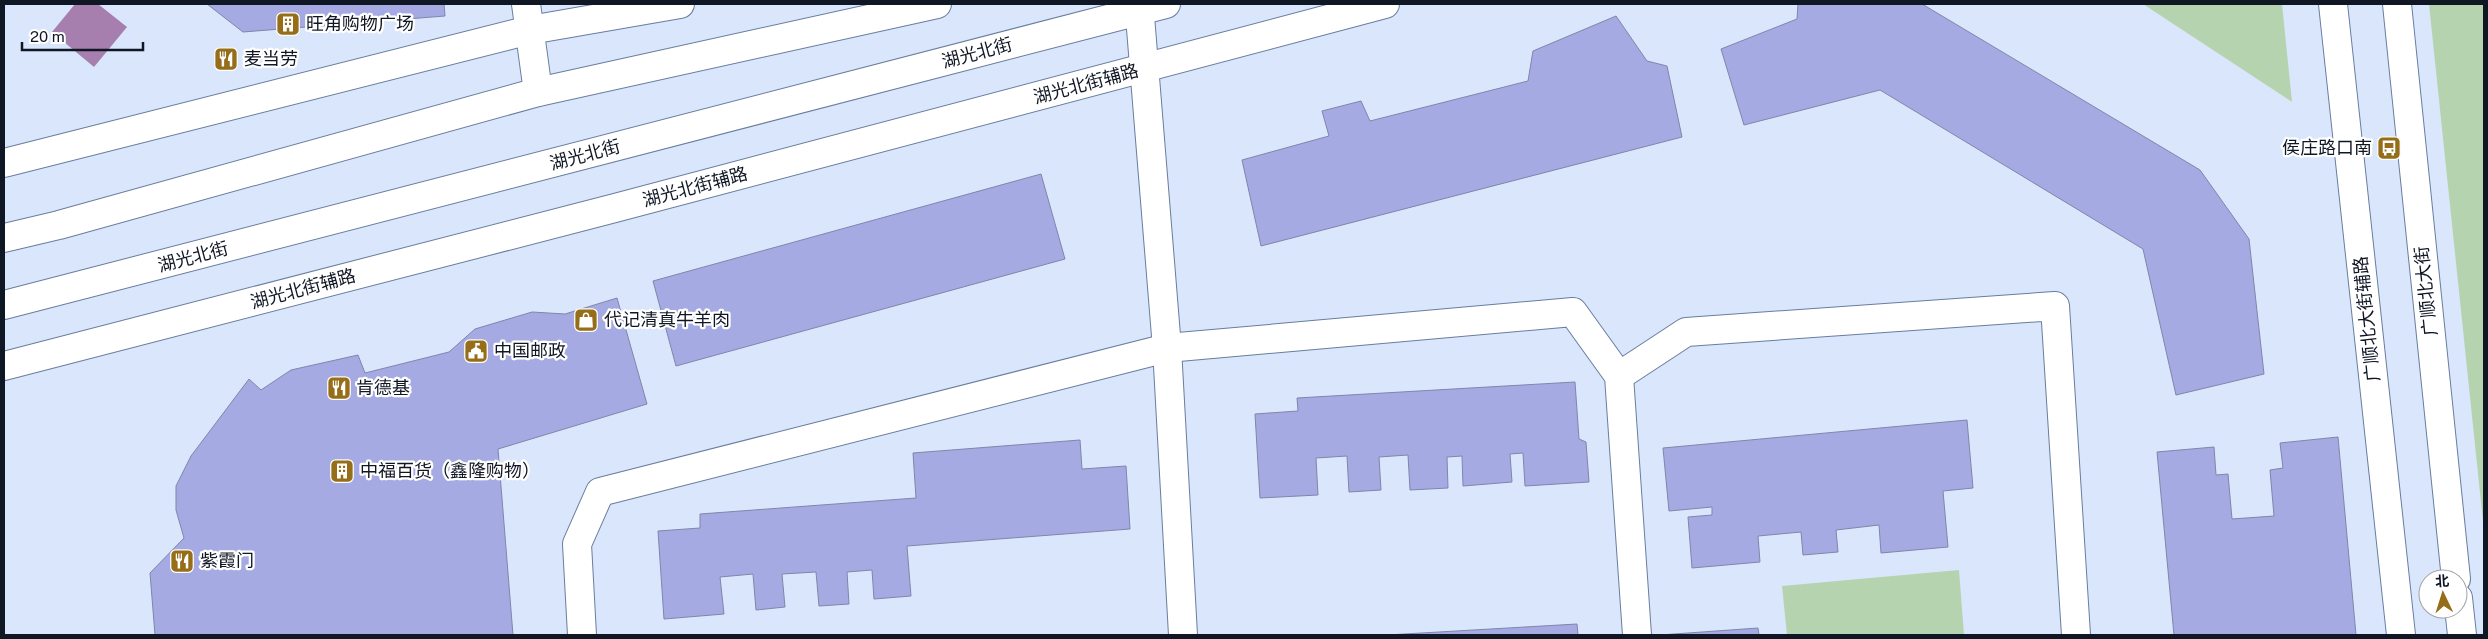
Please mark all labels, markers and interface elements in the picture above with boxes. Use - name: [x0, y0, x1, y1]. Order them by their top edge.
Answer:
- building icon: 旺角购物广场: [275, 11, 301, 37]
- place label: 旺角购物广场: [306, 13, 414, 34]
- scale bar: [22, 20, 144, 52]
- text: 20 m: [30, 28, 65, 45]
- street label: 湖光北街: [939, 33, 1014, 72]
- restaurant icon: 麦当劳: [213, 46, 239, 72]
- place label: 麦当劳: [244, 48, 298, 69]
- street label: 湖光北街辅路: [1031, 59, 1141, 108]
- street label: 湖光北街: [547, 135, 622, 174]
- bus stop icon: 侯庄路口南: [2376, 135, 2402, 161]
- place label: 侯庄路口南: [2282, 137, 2372, 158]
- street label: 湖光北街辅路: [640, 162, 750, 211]
- street label: 湖光北街: [155, 237, 230, 276]
- street label: 广顺北大街: [2410, 245, 2441, 337]
- street label: 广顺北大街辅路: [2349, 255, 2384, 383]
- street label: 湖光北街辅路: [248, 264, 358, 313]
- shop icon: 代记清真牛羊肉: [573, 307, 599, 333]
- place label: 代记清真牛羊肉: [604, 309, 730, 330]
- public building icon: 中国邮政: [463, 338, 489, 364]
- place label: 中国邮政: [494, 340, 566, 361]
- restaurant icon: 肯德基: [326, 375, 352, 401]
- place label: 肯德基: [356, 377, 410, 398]
- building icon: 中福百货（鑫隆购物）: [329, 458, 355, 484]
- place label: 中福百货（鑫隆购物）: [360, 460, 540, 481]
- restaurant icon: 紫霞门: [169, 548, 195, 574]
- place label: 紫霞门: [200, 550, 254, 571]
- north arrow: [2418, 569, 2468, 619]
- text: 北: [2435, 573, 2450, 590]

